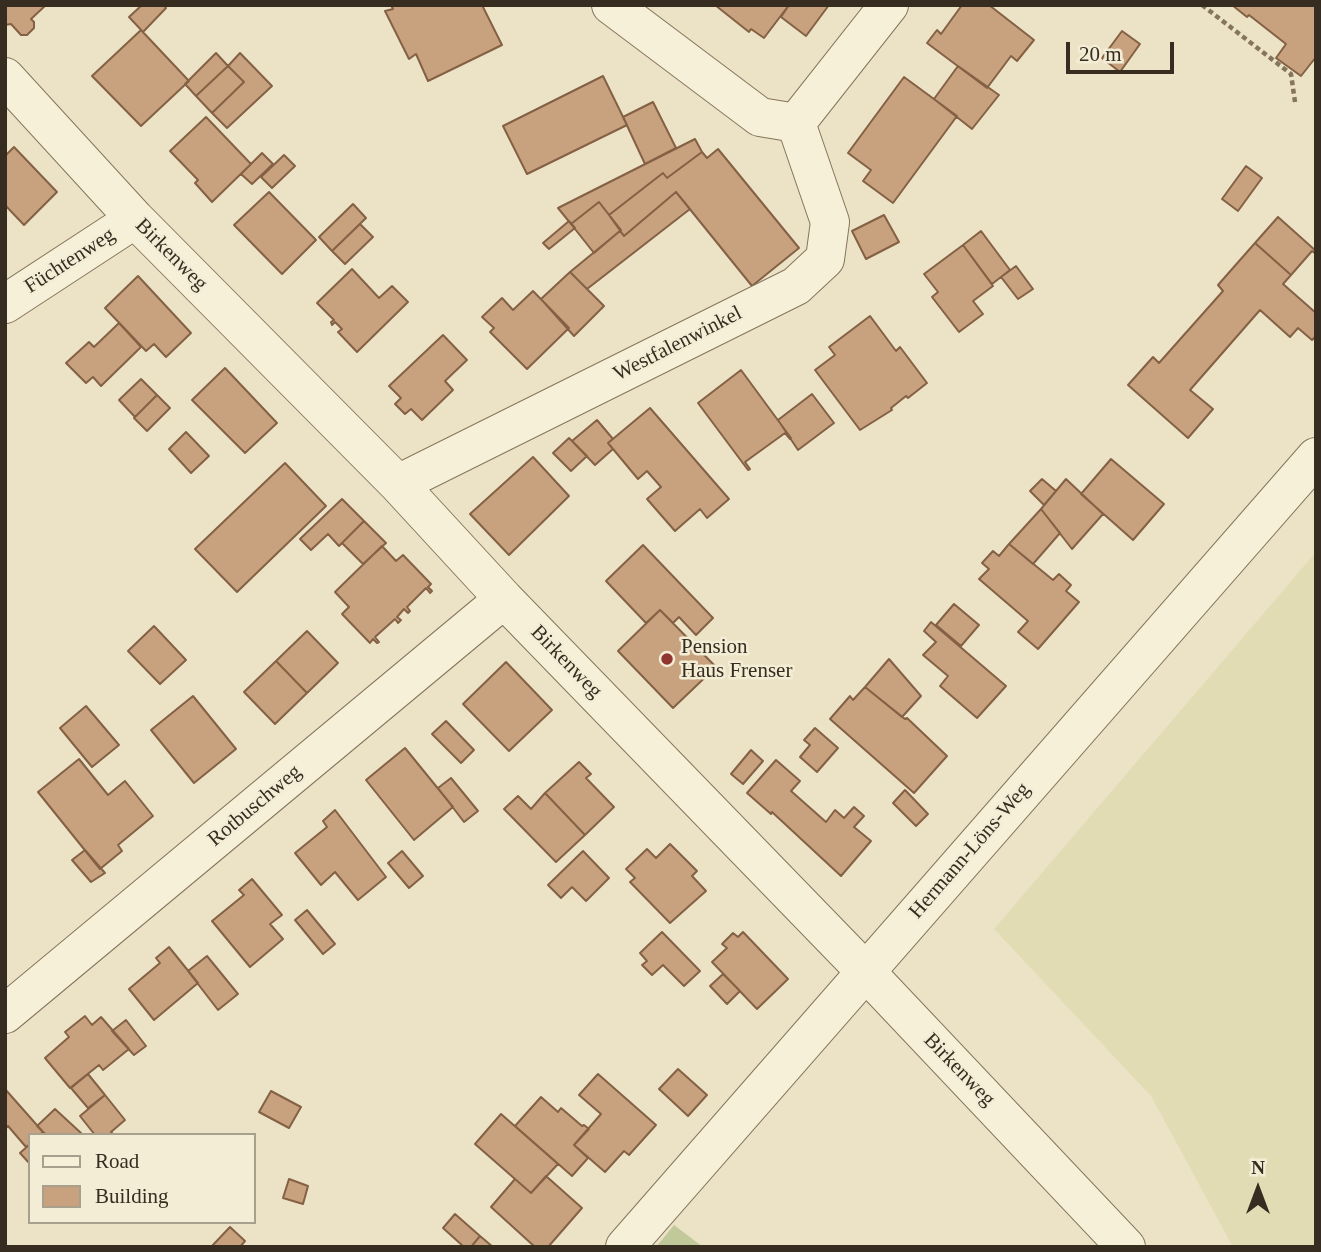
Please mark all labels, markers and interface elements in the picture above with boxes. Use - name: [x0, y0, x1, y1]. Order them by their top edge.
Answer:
- scale bar: [1069, 28, 1178, 72]
- text: 20 m: [1079, 42, 1122, 66]
- street label: Birkenweg: [130, 214, 212, 296]
- street label: Füchtenweg: [20, 222, 120, 300]
- street label: Westfalenwinkel: [610, 301, 746, 387]
- street label: Birkenweg: [525, 620, 607, 704]
- place label: Pension Haus Frenser: [681, 634, 792, 684]
- marker: Pension Haus Frenser: [659, 651, 675, 667]
- street label: Rotbuschweg: [203, 760, 307, 852]
- street label: Hermann-Löns-Weg: [904, 778, 1036, 924]
- street label: Birkenweg: [918, 1028, 1000, 1112]
- legend: [28, 1133, 256, 1224]
- text: Road: [95, 1149, 139, 1173]
- north arrow: [1223, 1154, 1293, 1224]
- text: N: [1251, 1157, 1265, 1178]
- text: Building: [95, 1184, 169, 1208]

